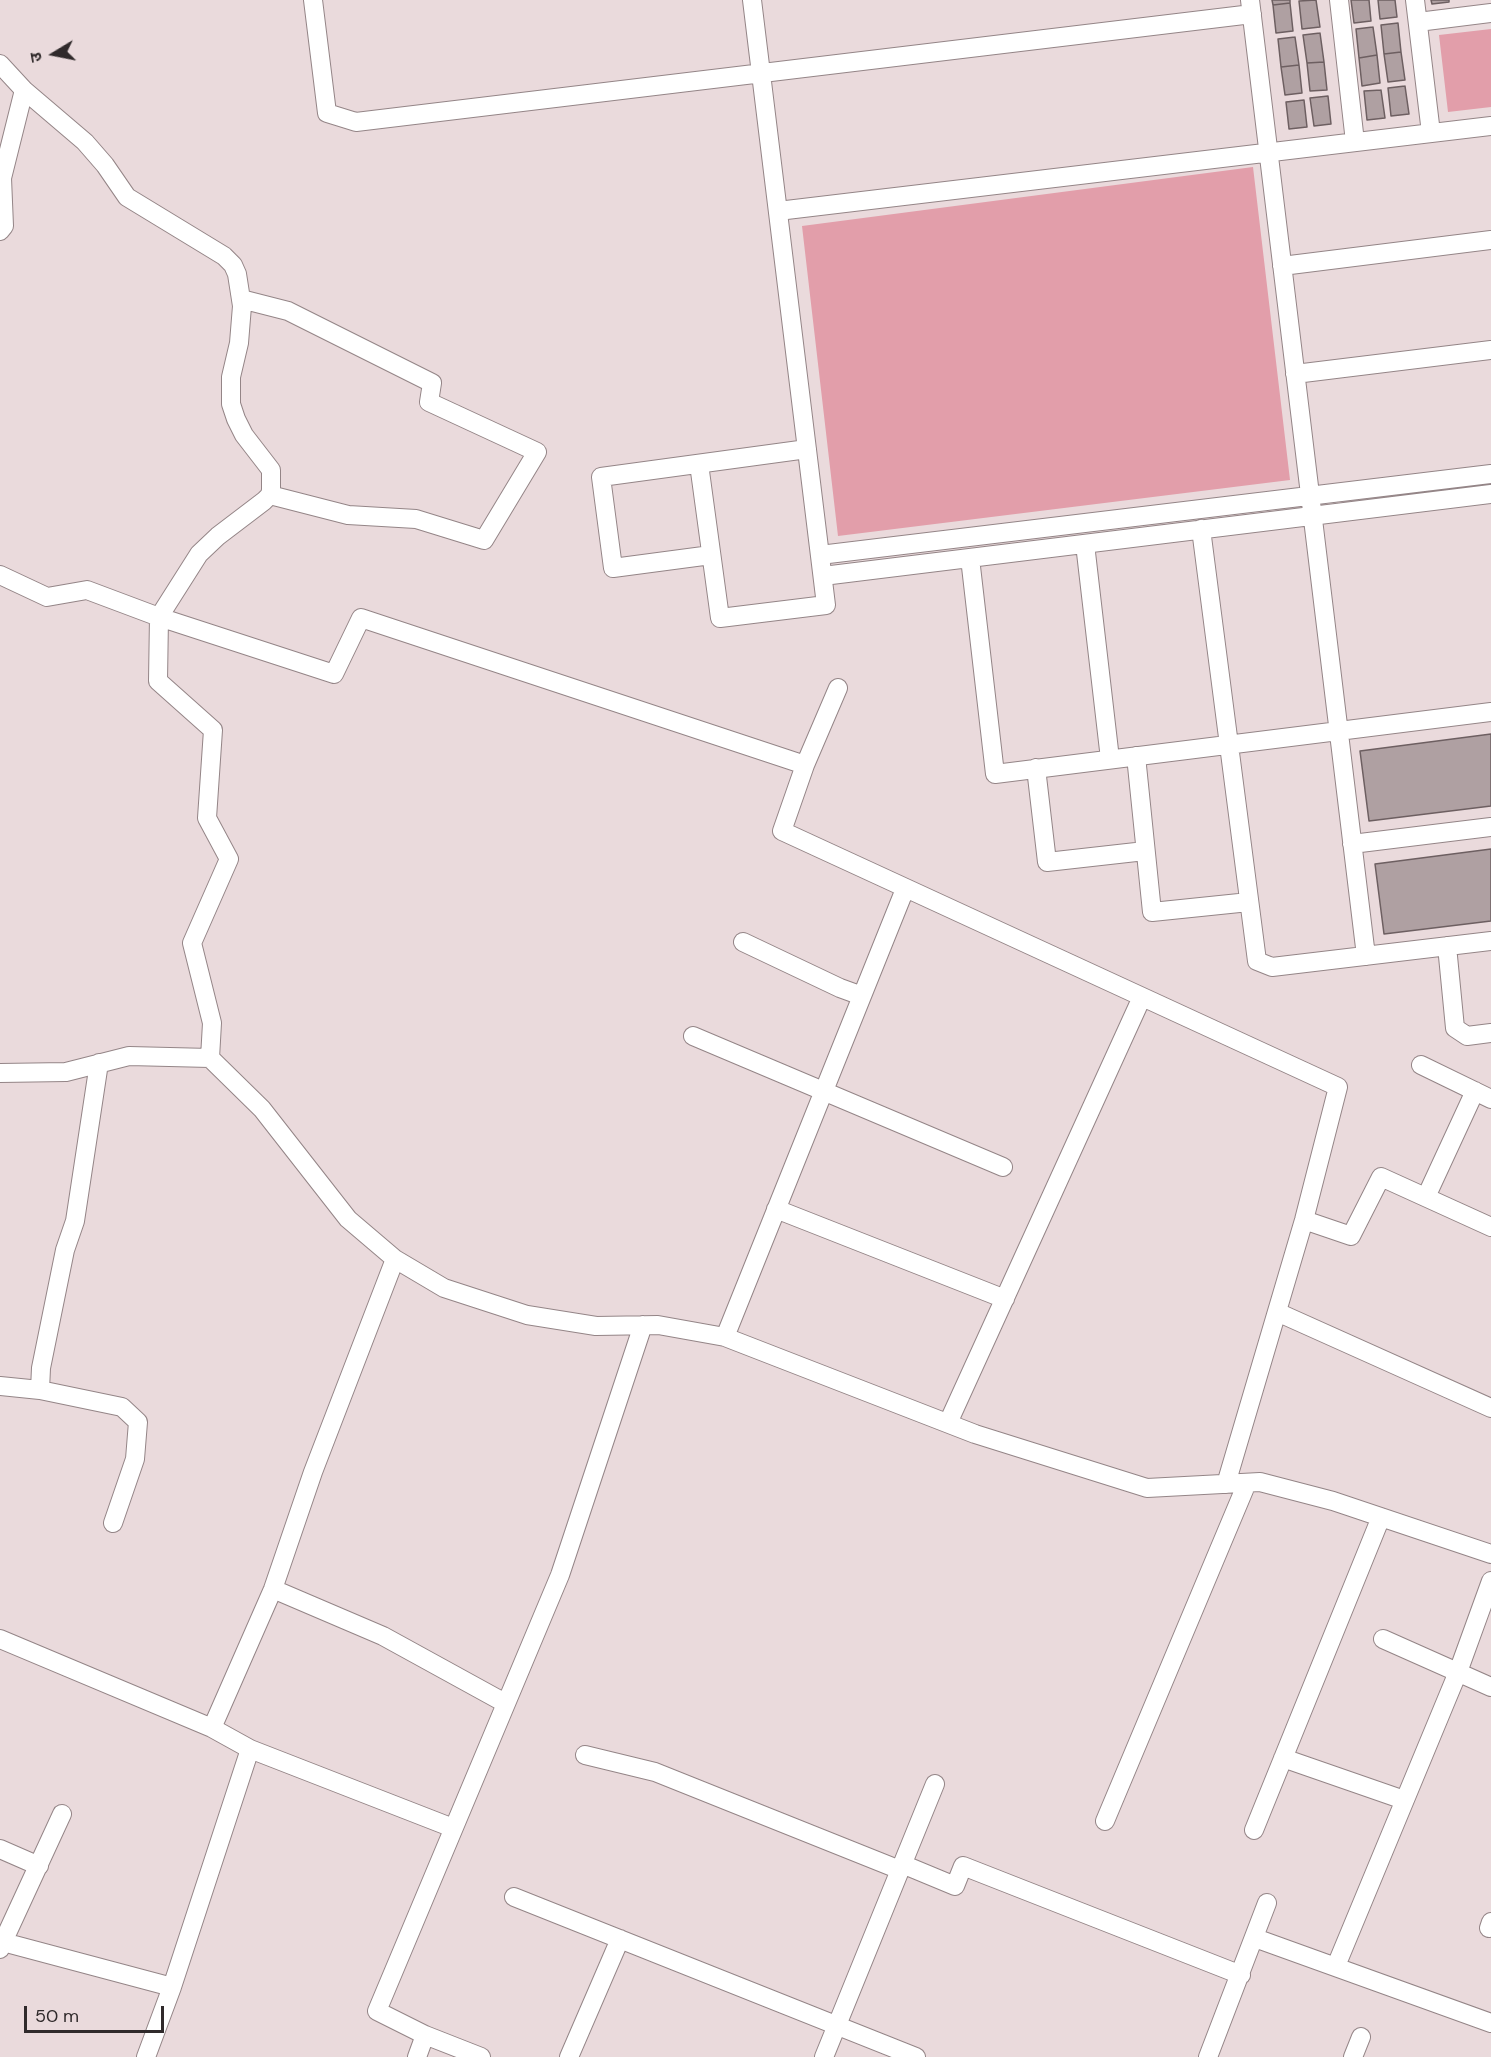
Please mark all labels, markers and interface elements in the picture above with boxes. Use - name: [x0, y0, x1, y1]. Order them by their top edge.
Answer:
- north arrow: [24, 24, 84, 84]
- text: उ: [25, 51, 47, 64]
- scale bar: [27, 1994, 166, 2032]
- text: 50 m: [35, 2004, 79, 2028]

